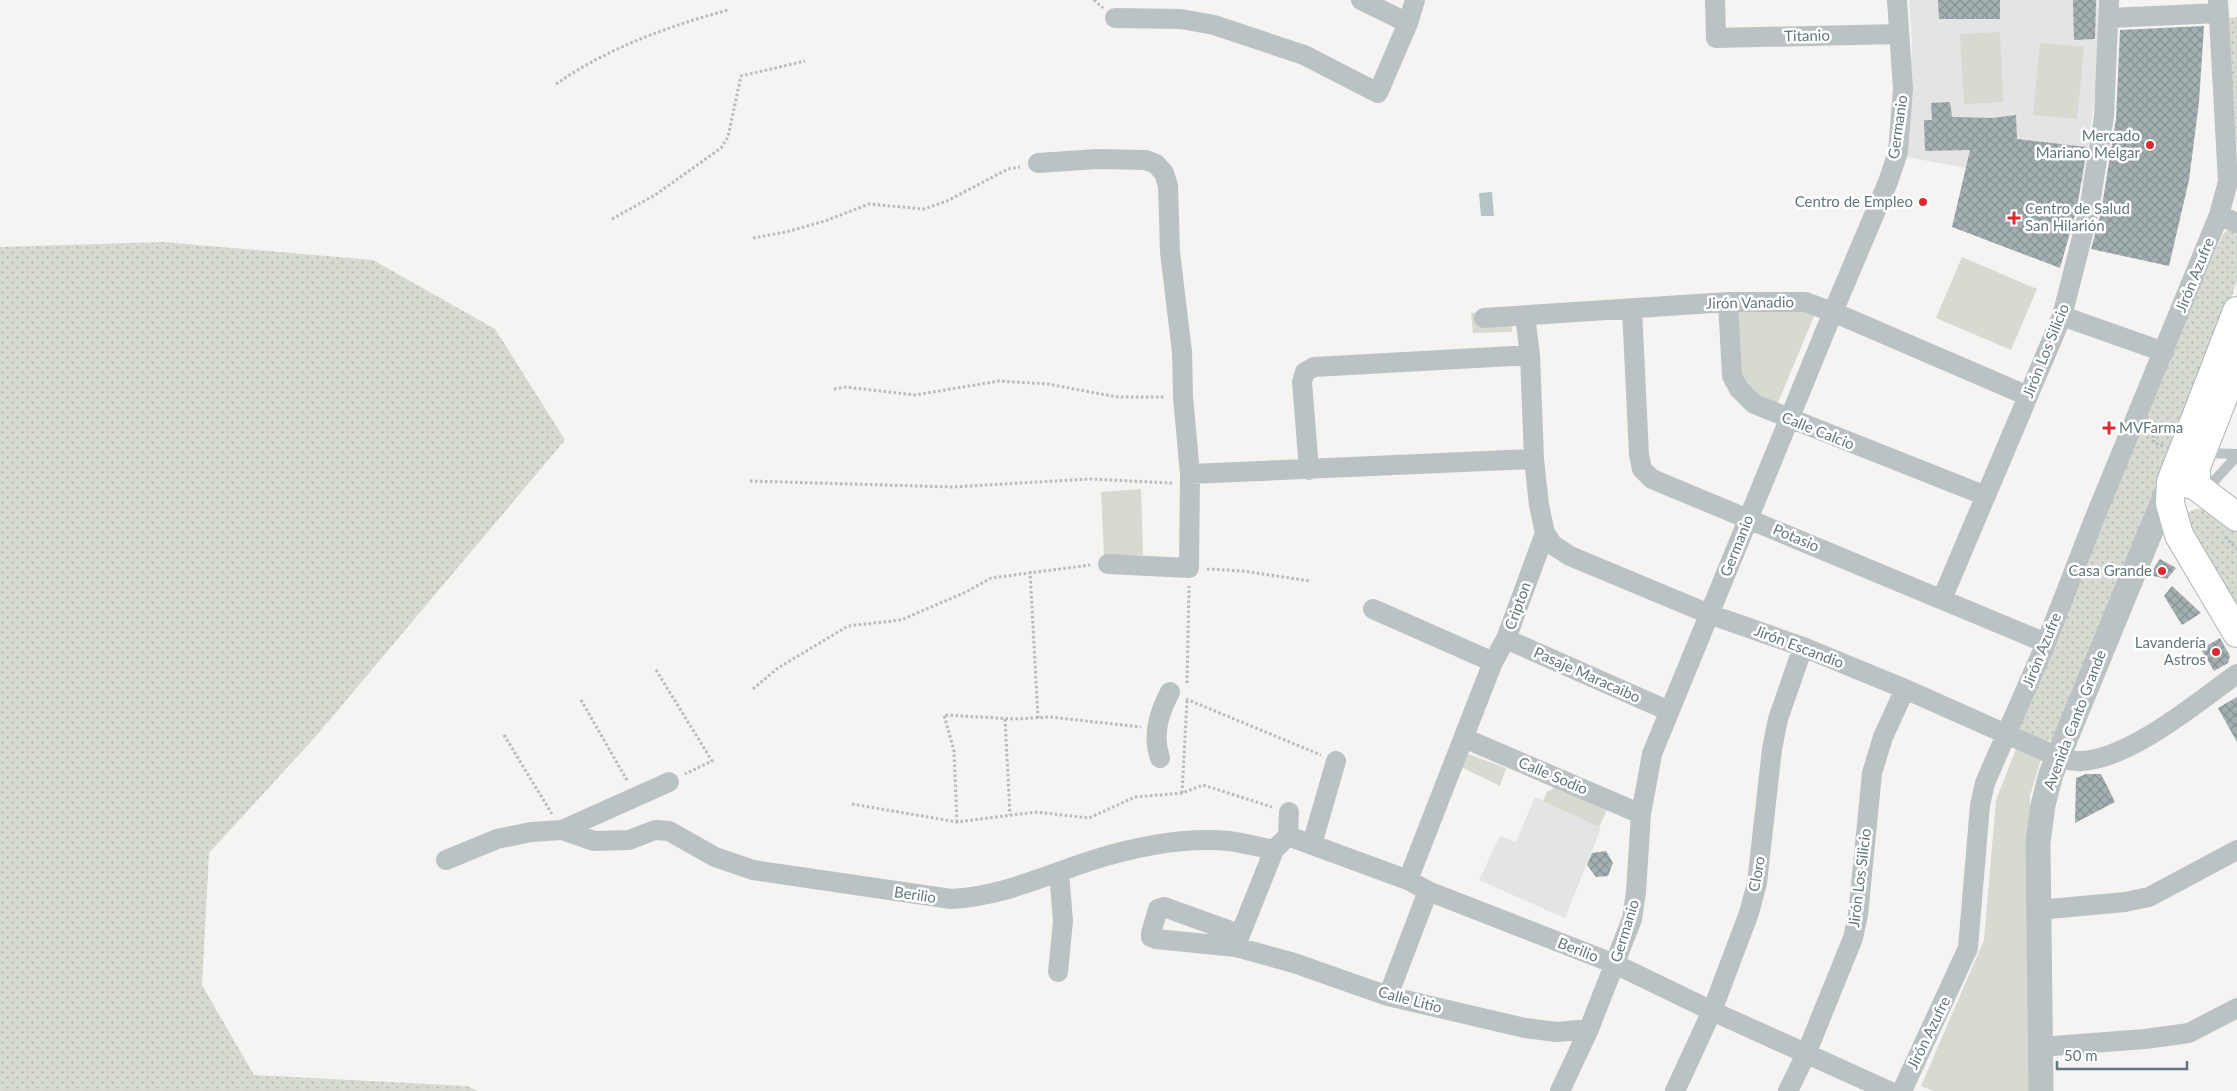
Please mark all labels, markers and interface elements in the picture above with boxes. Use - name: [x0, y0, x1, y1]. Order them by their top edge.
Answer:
- street label: Titanio: [1784, 26, 1830, 44]
- street label: Germanio: [1884, 94, 1910, 160]
- place label: Mercado Mariano Melgar: [2036, 126, 2141, 161]
- marker: Mercado Mariano Melgar: [2144, 139, 2156, 151]
- place label: Centro de Empleo: [1795, 192, 1913, 210]
- marker: Centro de Empleo: [1917, 196, 1929, 208]
- place label: Centro de Salud San Hilarión: [2025, 199, 2130, 234]
- marker: Centro de Salud San Hilarión: [2007, 211, 2021, 225]
- street label: Jirón Azufre: [2171, 235, 2217, 315]
- street label: Jirón Vanadio: [1706, 292, 1794, 312]
- street label: Jirón Los Silicio: [2018, 301, 2072, 400]
- street label: Calle Calcio: [1779, 407, 1857, 453]
- place label: MVFarma: [2119, 418, 2183, 436]
- marker: MVFarma: [2103, 422, 2115, 434]
- street label: Germanio: [1716, 512, 1757, 579]
- street label: Potasio: [1771, 519, 1822, 555]
- place label: Casa Grande: [2068, 561, 2152, 579]
- marker: Casa Grande: [2156, 565, 2168, 577]
- street label: Cripton: [1500, 579, 1534, 632]
- street label: Jirón Azufre: [2018, 610, 2064, 690]
- street label: Jirón Escandio: [1752, 621, 1847, 671]
- place label: Lavandería Astros: [2135, 633, 2206, 668]
- street label: Pasaje Maracaibo: [1531, 643, 1643, 706]
- marker: Lavandería Astros: [2210, 646, 2222, 658]
- street label: Avenida Canto Grande: [2039, 647, 2109, 792]
- street label: Calle Sodio: [1516, 752, 1591, 798]
- street label: Jirón Los Silicio: [1844, 827, 1874, 928]
- street label: Cloro: [1744, 855, 1768, 893]
- street label: Berilio: [893, 882, 937, 906]
- street label: Germanio: [1606, 897, 1642, 964]
- street label: Berilio: [1555, 933, 1601, 965]
- street label: Calle Litio: [1376, 982, 1444, 1016]
- street label: Jirón Azufre: [1903, 993, 1953, 1072]
- scale bar: [2057, 1038, 2187, 1070]
- text: 50 m: [2064, 1046, 2098, 1064]

